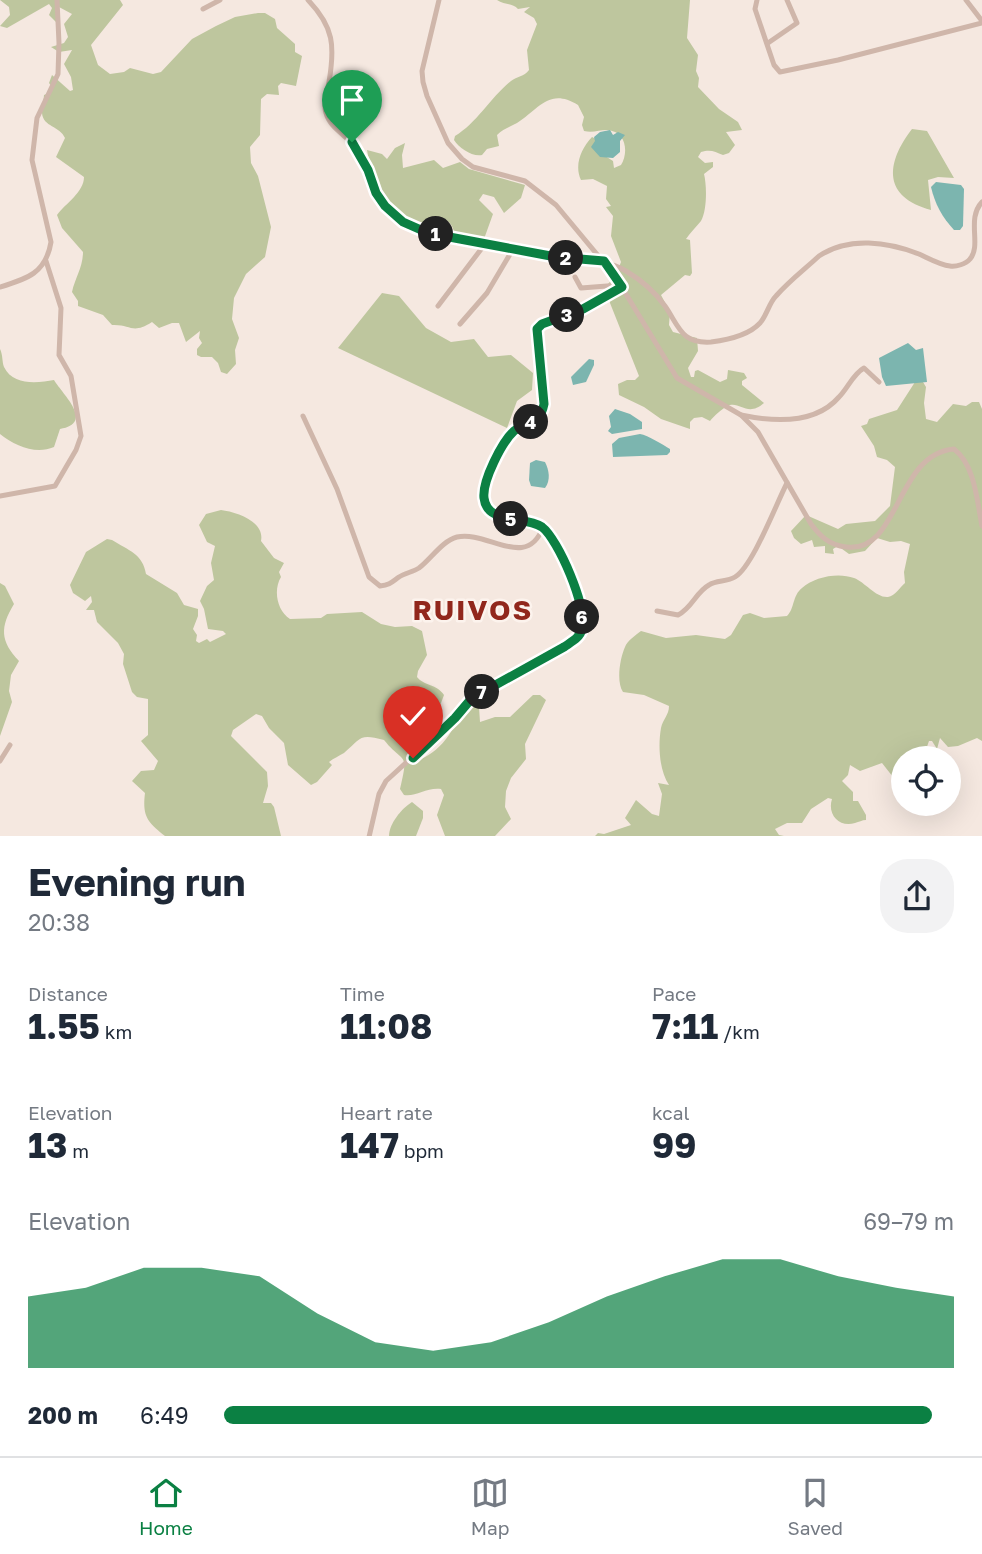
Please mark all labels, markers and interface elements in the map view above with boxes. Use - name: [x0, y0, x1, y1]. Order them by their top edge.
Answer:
- pin: [322, 70, 382, 142]
- icon: arrive: [333, 81, 371, 119]
- pin: 1: [418, 216, 453, 252]
- text: 1: [431, 222, 440, 245]
- pin: 2: [548, 240, 584, 276]
- text: 2: [560, 246, 571, 269]
- pin: 3: [550, 298, 584, 332]
- text: 3: [561, 303, 572, 326]
- pin: 4: [514, 404, 548, 440]
- text: 4: [525, 410, 536, 433]
- pin: 5: [494, 502, 528, 536]
- text: 5: [505, 507, 516, 530]
- district label: RUIVOS: [413, 593, 533, 626]
- pin: 6: [564, 600, 600, 634]
- text: 6: [575, 605, 588, 628]
- pin: 7: [464, 674, 500, 710]
- text: 7: [476, 680, 487, 703]
- pin: [383, 686, 443, 758]
- icon: check: [394, 697, 432, 735]
- map controls: [891, 746, 961, 816]
- button: locate: [891, 746, 961, 816]
- text: Evening run: [28, 859, 246, 904]
- button: share: [880, 859, 954, 933]
- text: 20:38: [28, 908, 90, 936]
- text: Distance: [28, 982, 108, 1005]
- text: Time: [340, 982, 385, 1005]
- text: Pace: [652, 982, 696, 1005]
- text: 1.55: [28, 1005, 100, 1047]
- text: 11:08: [340, 1005, 432, 1047]
- text: 7:11: [652, 1005, 718, 1047]
- text: km: [100, 1020, 132, 1043]
- text: /km: [718, 1020, 760, 1043]
- text: Elevation: [28, 1101, 113, 1124]
- text: Heart rate: [340, 1101, 433, 1124]
- text: kcal: [652, 1101, 690, 1124]
- text: 13: [28, 1124, 67, 1166]
- text: 147: [340, 1124, 399, 1166]
- text: 99: [652, 1124, 696, 1166]
- text: m: [67, 1139, 89, 1162]
- text: bpm: [399, 1139, 444, 1162]
- text: Elevation: [28, 1207, 130, 1235]
- text: 69–79 m: [863, 1207, 954, 1235]
- text: 200 m: [28, 1401, 98, 1429]
- text: 6:49: [140, 1401, 189, 1429]
- tab: Home: [139, 1474, 193, 1539]
- tab: Map: [471, 1474, 509, 1539]
- tab: Saved: [787, 1474, 843, 1539]

